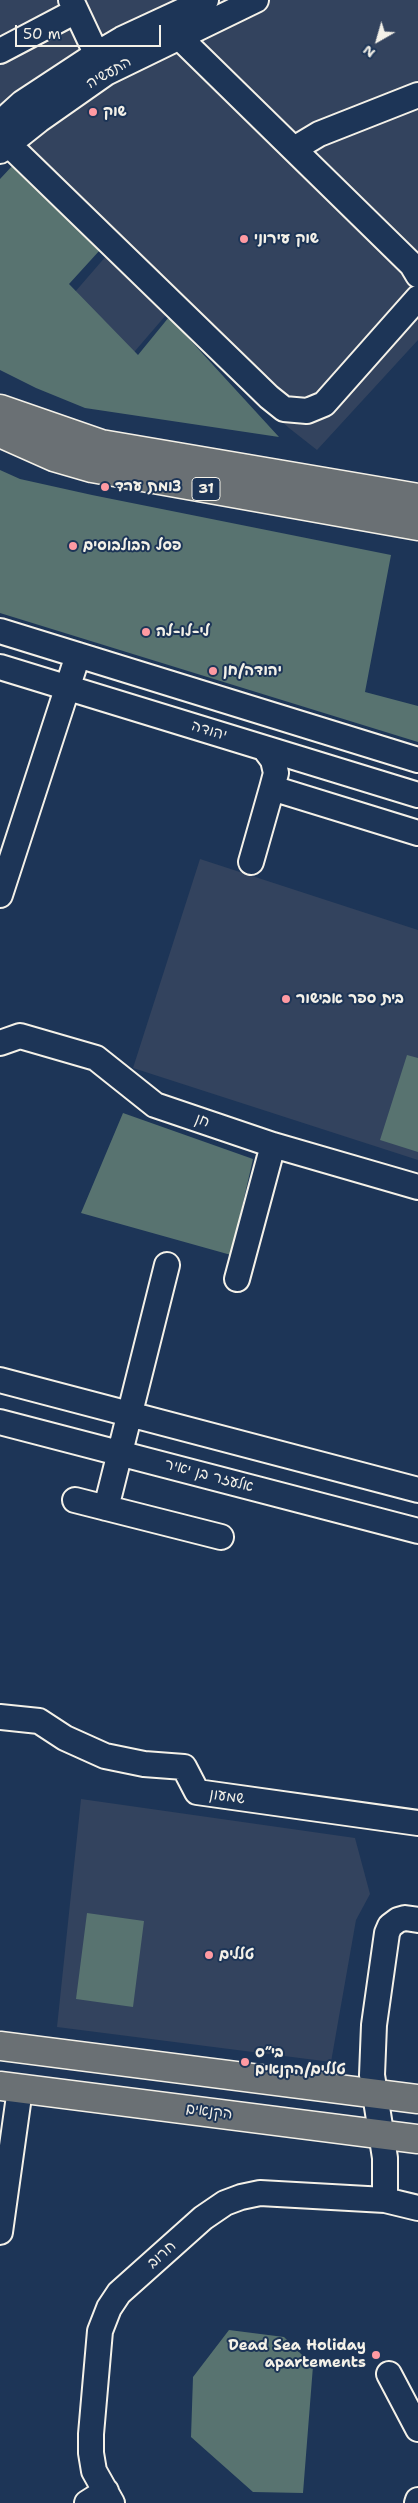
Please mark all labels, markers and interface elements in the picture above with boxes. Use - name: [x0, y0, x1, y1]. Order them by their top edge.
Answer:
- scale bar: [18, 15, 164, 47]
- north arrow: [353, 15, 403, 65]
- text: 50 m: [23, 24, 61, 44]
- text: N: [359, 41, 379, 62]
- street label: התעשיה: [83, 53, 135, 93]
- place label: שוק: [103, 103, 127, 121]
- marker: שוק: [87, 106, 99, 118]
- place label: שוק עירוני: [254, 230, 319, 248]
- marker: שוק עירוני: [238, 233, 250, 245]
- place label: צומת ערד: [115, 478, 181, 496]
- road number: 31: [192, 478, 220, 500]
- marker: צומת ערד: [99, 481, 111, 493]
- place label: פסל הבולבוסים: [83, 537, 181, 555]
- marker: פסל הבולבוסים: [67, 540, 79, 552]
- place label: לי-לו-לה: [156, 623, 210, 641]
- marker: לי-לו-לה: [140, 626, 152, 638]
- place label: יהודה/חן: [223, 662, 282, 680]
- marker: יהודה/חן: [207, 665, 219, 677]
- street label: יהודה: [189, 717, 229, 745]
- place label: בית ספר אבישור: [296, 990, 404, 1008]
- marker: בית ספר אבישור: [280, 993, 292, 1005]
- street label: חן: [192, 1110, 212, 1132]
- street label: אלעזר בן יאיר: [162, 1455, 256, 1497]
- street label: שמעון: [208, 1786, 246, 1808]
- place label: טללים: [219, 1946, 254, 1964]
- marker: טללים: [203, 1949, 215, 1961]
- place label: בי״ס טללים/הקנאים: [255, 2044, 346, 2079]
- marker: בי״ס טללים/הקנאים: [239, 2056, 251, 2068]
- street label: הקנאים: [185, 2100, 233, 2124]
- street label: חרוב: [144, 2237, 180, 2273]
- place label: Dead Sea Holiday apartements: [228, 2337, 366, 2372]
- marker: Dead Sea Holiday apartements: [370, 2349, 382, 2361]

